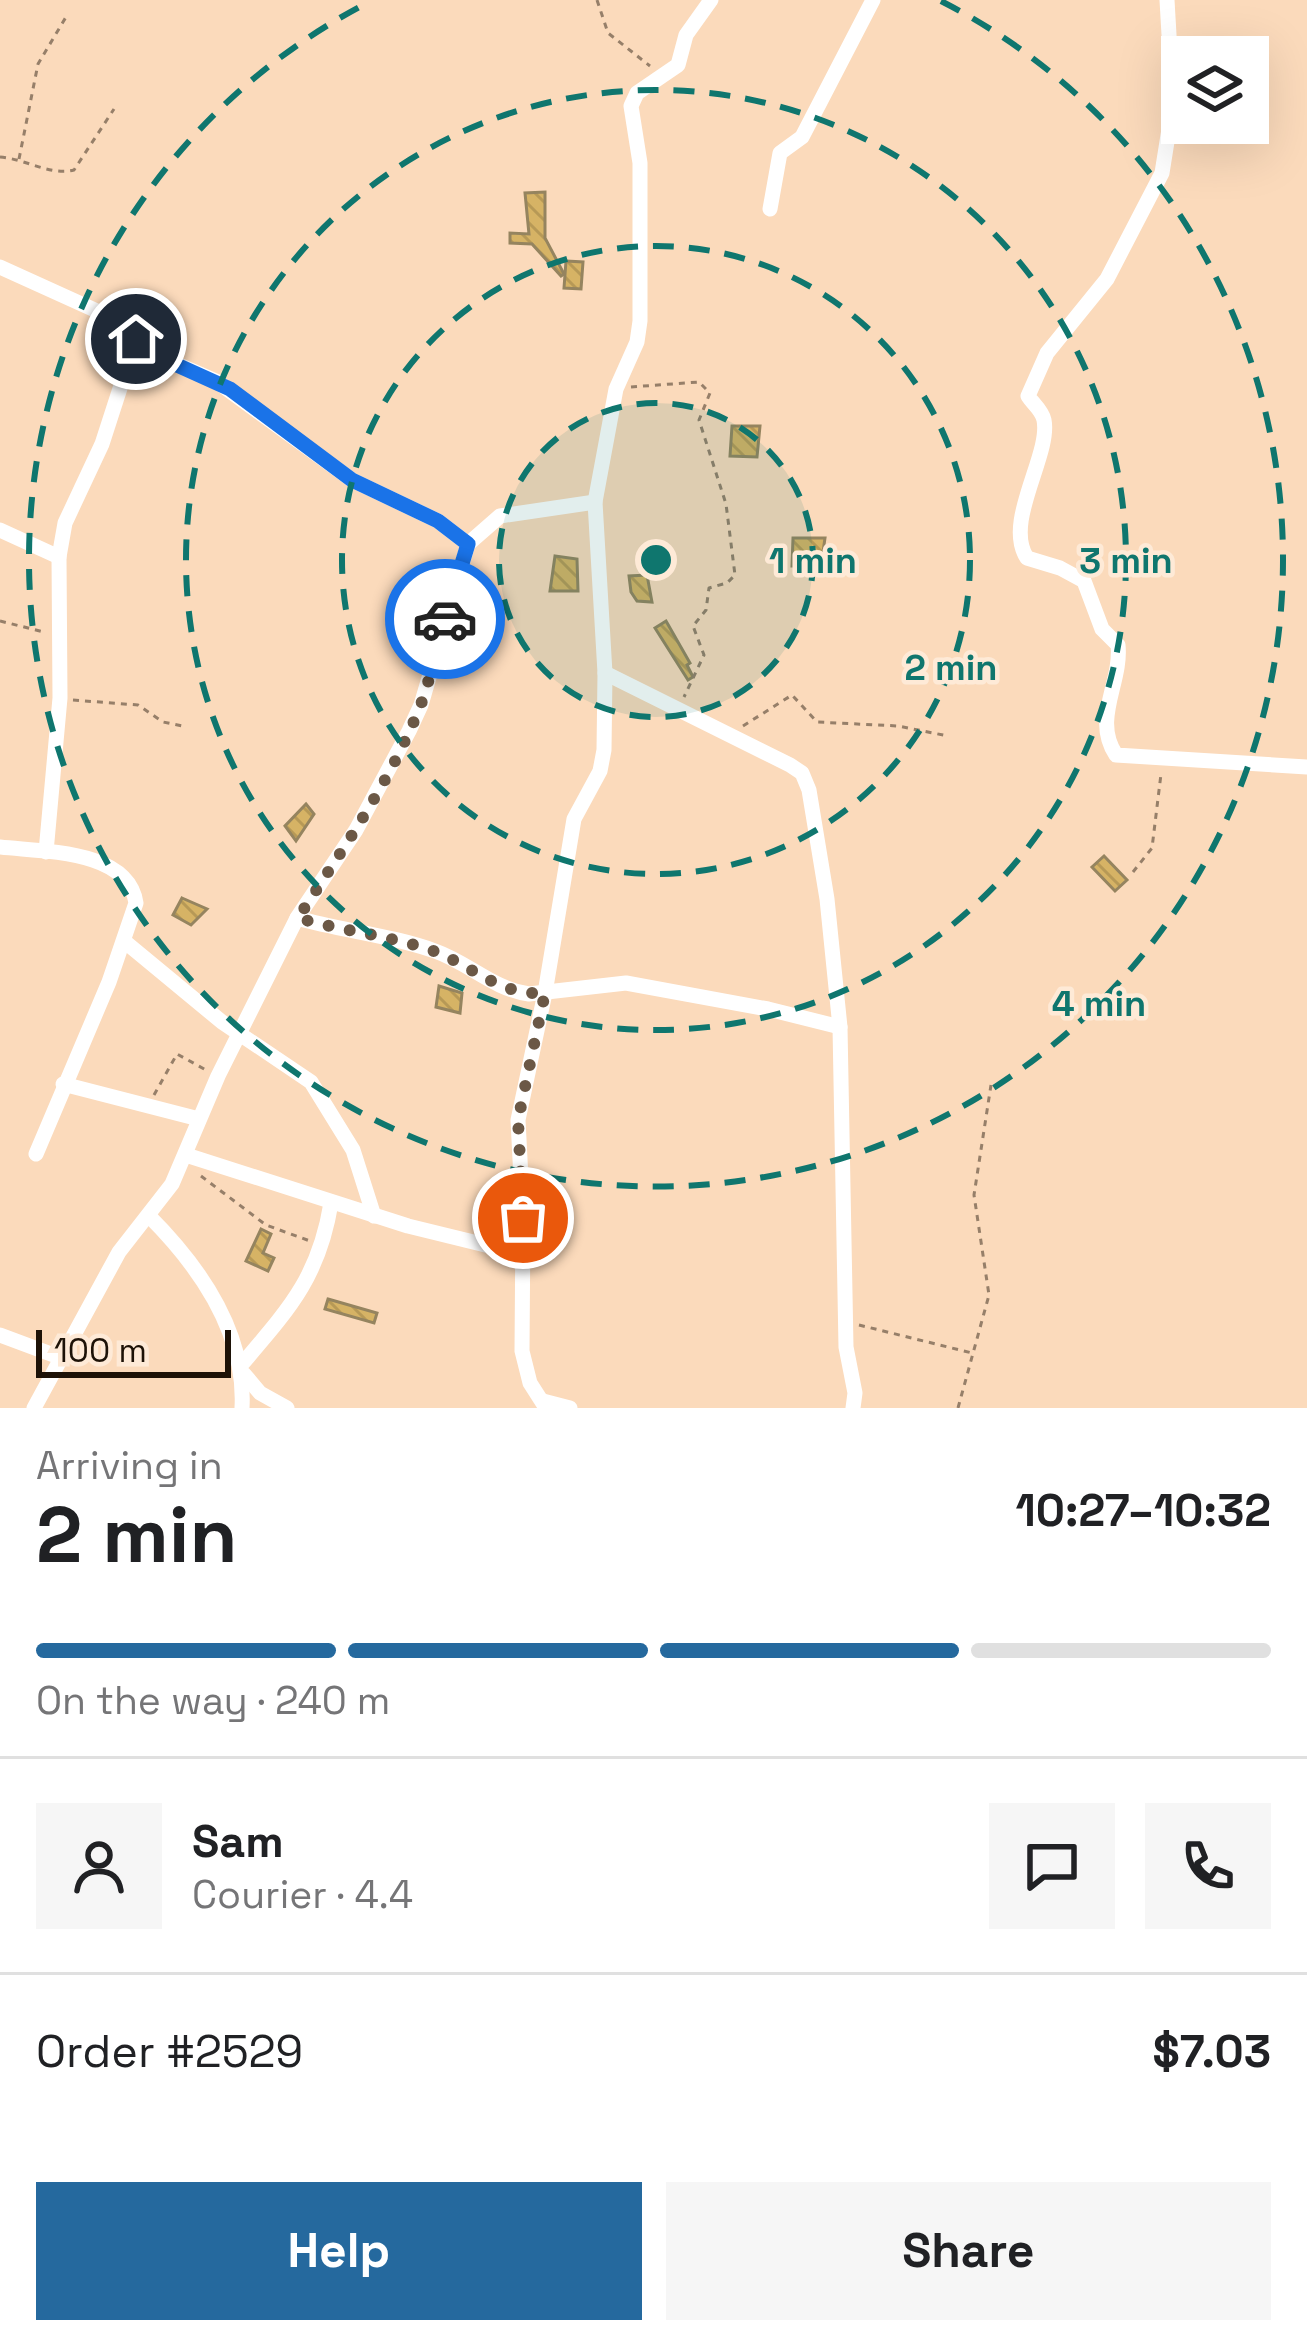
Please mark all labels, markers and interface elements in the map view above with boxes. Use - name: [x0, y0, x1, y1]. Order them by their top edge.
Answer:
- map controls: [1161, 36, 1269, 144]
- button: layers: [1161, 36, 1269, 144]
- pin: [85, 288, 187, 390]
- icon: home: [103, 306, 169, 372]
- text: 1 min: [769, 538, 857, 584]
- text: 3 min: [1079, 538, 1173, 584]
- centre of rings: [635, 539, 677, 581]
- courier: [385, 559, 505, 679]
- icon: car: [412, 586, 478, 652]
- text: 2 min: [904, 645, 998, 691]
- text: 4 min: [1052, 981, 1146, 1027]
- pin: [472, 1167, 574, 1269]
- icon: bag: [490, 1185, 556, 1251]
- scale bar: [36, 1324, 231, 1377]
- text: 100 m: [54, 1330, 147, 1372]
- text: Arriving in: [36, 1441, 223, 1490]
- text: 10:27–10:32: [1015, 1482, 1271, 1539]
- text: 2 min: [36, 1485, 238, 1585]
- text: On the way · 240 m: [36, 1676, 390, 1725]
- button: person: [36, 1803, 162, 1929]
- button: chat: [989, 1803, 1115, 1929]
- button: phone: [1145, 1803, 1271, 1929]
- text: Sam: [192, 1813, 284, 1870]
- text: Courier · 4.4: [192, 1870, 413, 1919]
- text: Order #2529: [36, 2023, 303, 2080]
- text: $7.03: [1152, 2023, 1271, 2080]
- button: Help: [36, 2182, 642, 2320]
- button: Share: [666, 2182, 1271, 2320]

